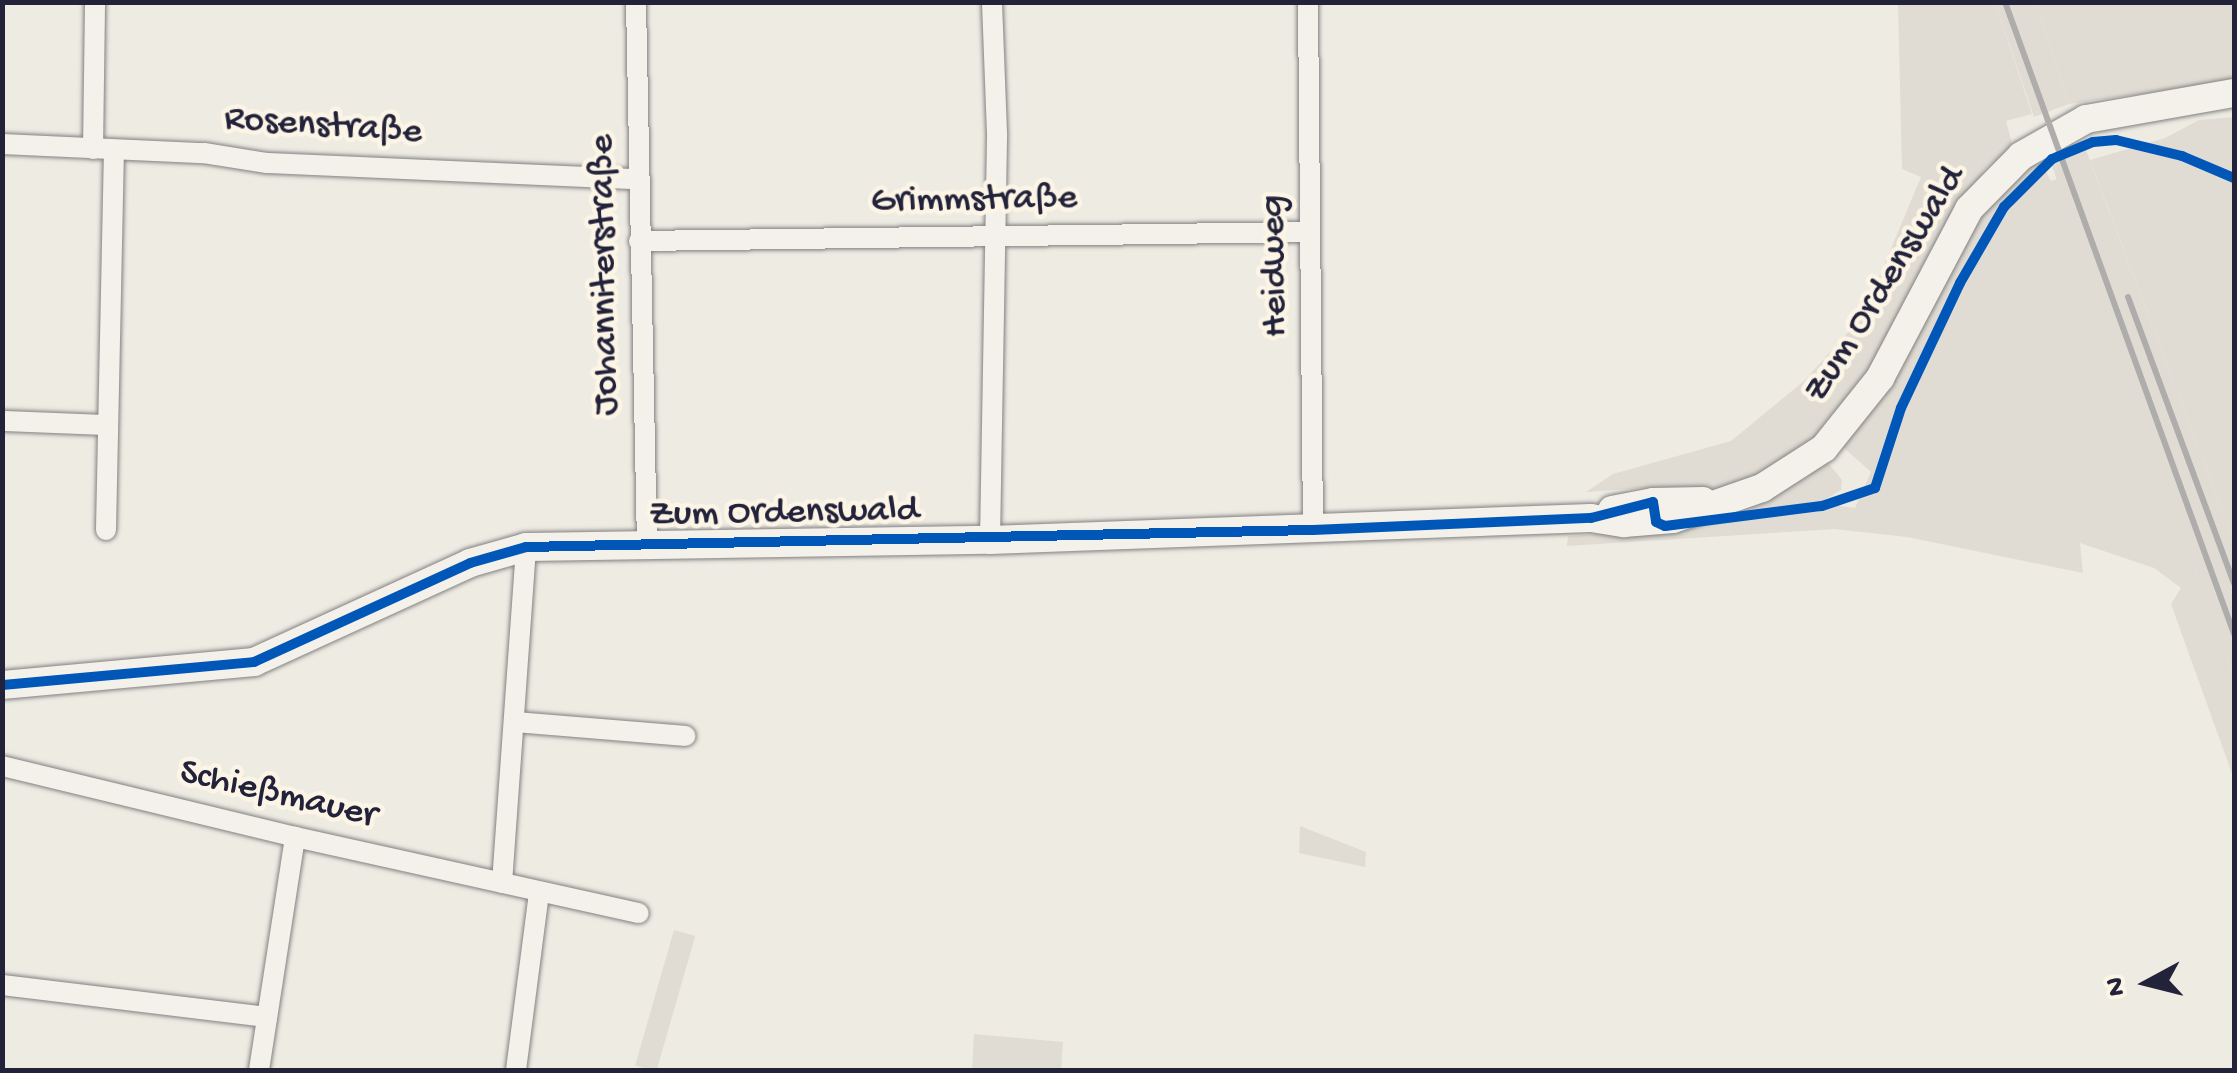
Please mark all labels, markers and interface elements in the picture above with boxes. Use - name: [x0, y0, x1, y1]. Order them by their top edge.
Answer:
- street label: Rosenstraße: [223, 97, 423, 157]
- street label: Johanniterstraße: [581, 134, 631, 416]
- street label: Zum Ordenswald: [1795, 159, 1977, 411]
- street label: Grimmstraße: [870, 176, 1078, 226]
- street label: Heidweg: [1252, 194, 1300, 338]
- street label: Zum Ordenswald: [649, 489, 919, 539]
- street label: Schießmauer: [175, 751, 381, 841]
- north arrow: [2097, 933, 2197, 1033]
- text: N: [2099, 976, 2134, 998]

